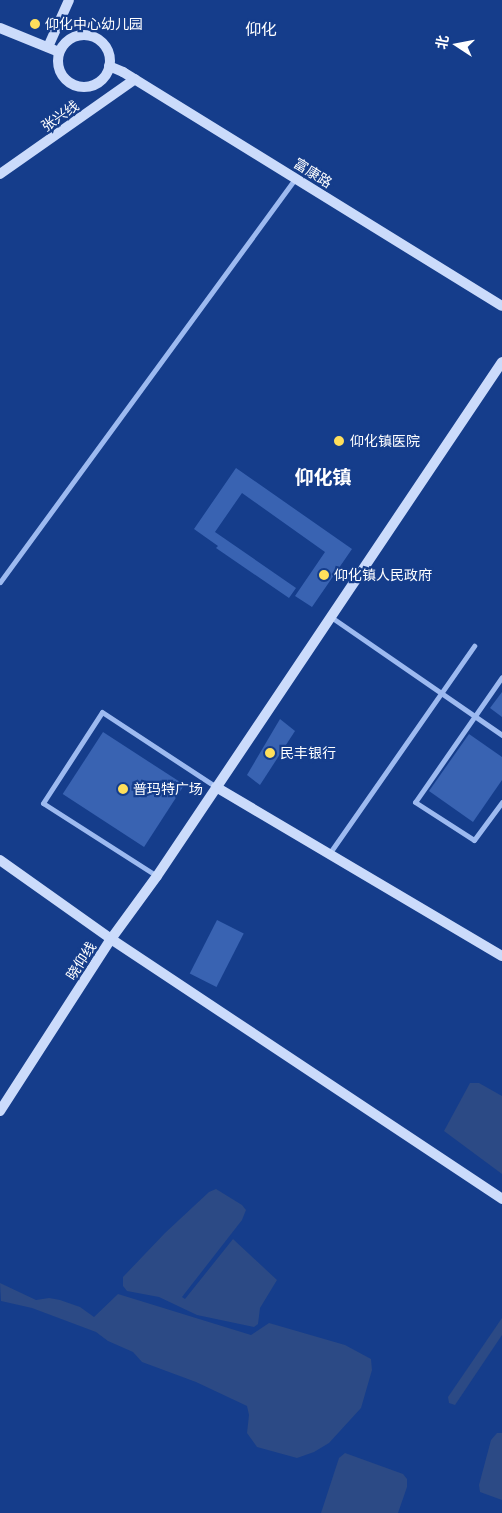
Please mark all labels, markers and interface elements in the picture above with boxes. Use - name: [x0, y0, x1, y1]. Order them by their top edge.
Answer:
- place label: 仰化中心幼儿园: [45, 16, 143, 32]
- marker: 仰化中心幼儿园: [29, 18, 41, 30]
- district label: 仰化: [245, 19, 277, 39]
- north arrow: [432, 20, 482, 70]
- text: 北: [432, 34, 451, 51]
- street label: 张兴线: [38, 97, 82, 135]
- street label: 富康路: [291, 155, 335, 191]
- place label: 仰化镇医院: [350, 433, 420, 449]
- marker: 仰化镇医院: [332, 434, 346, 448]
- district label: 仰化镇: [295, 466, 351, 488]
- place label: 仰化镇人民政府: [334, 567, 432, 583]
- marker: 仰化镇人民政府: [318, 569, 330, 581]
- place label: 民丰银行: [280, 745, 336, 761]
- marker: 民丰银行: [264, 747, 276, 759]
- place label: 普玛特广场: [133, 781, 203, 797]
- marker: 普玛特广场: [117, 783, 129, 795]
- street label: 晓仰线: [63, 939, 99, 983]

